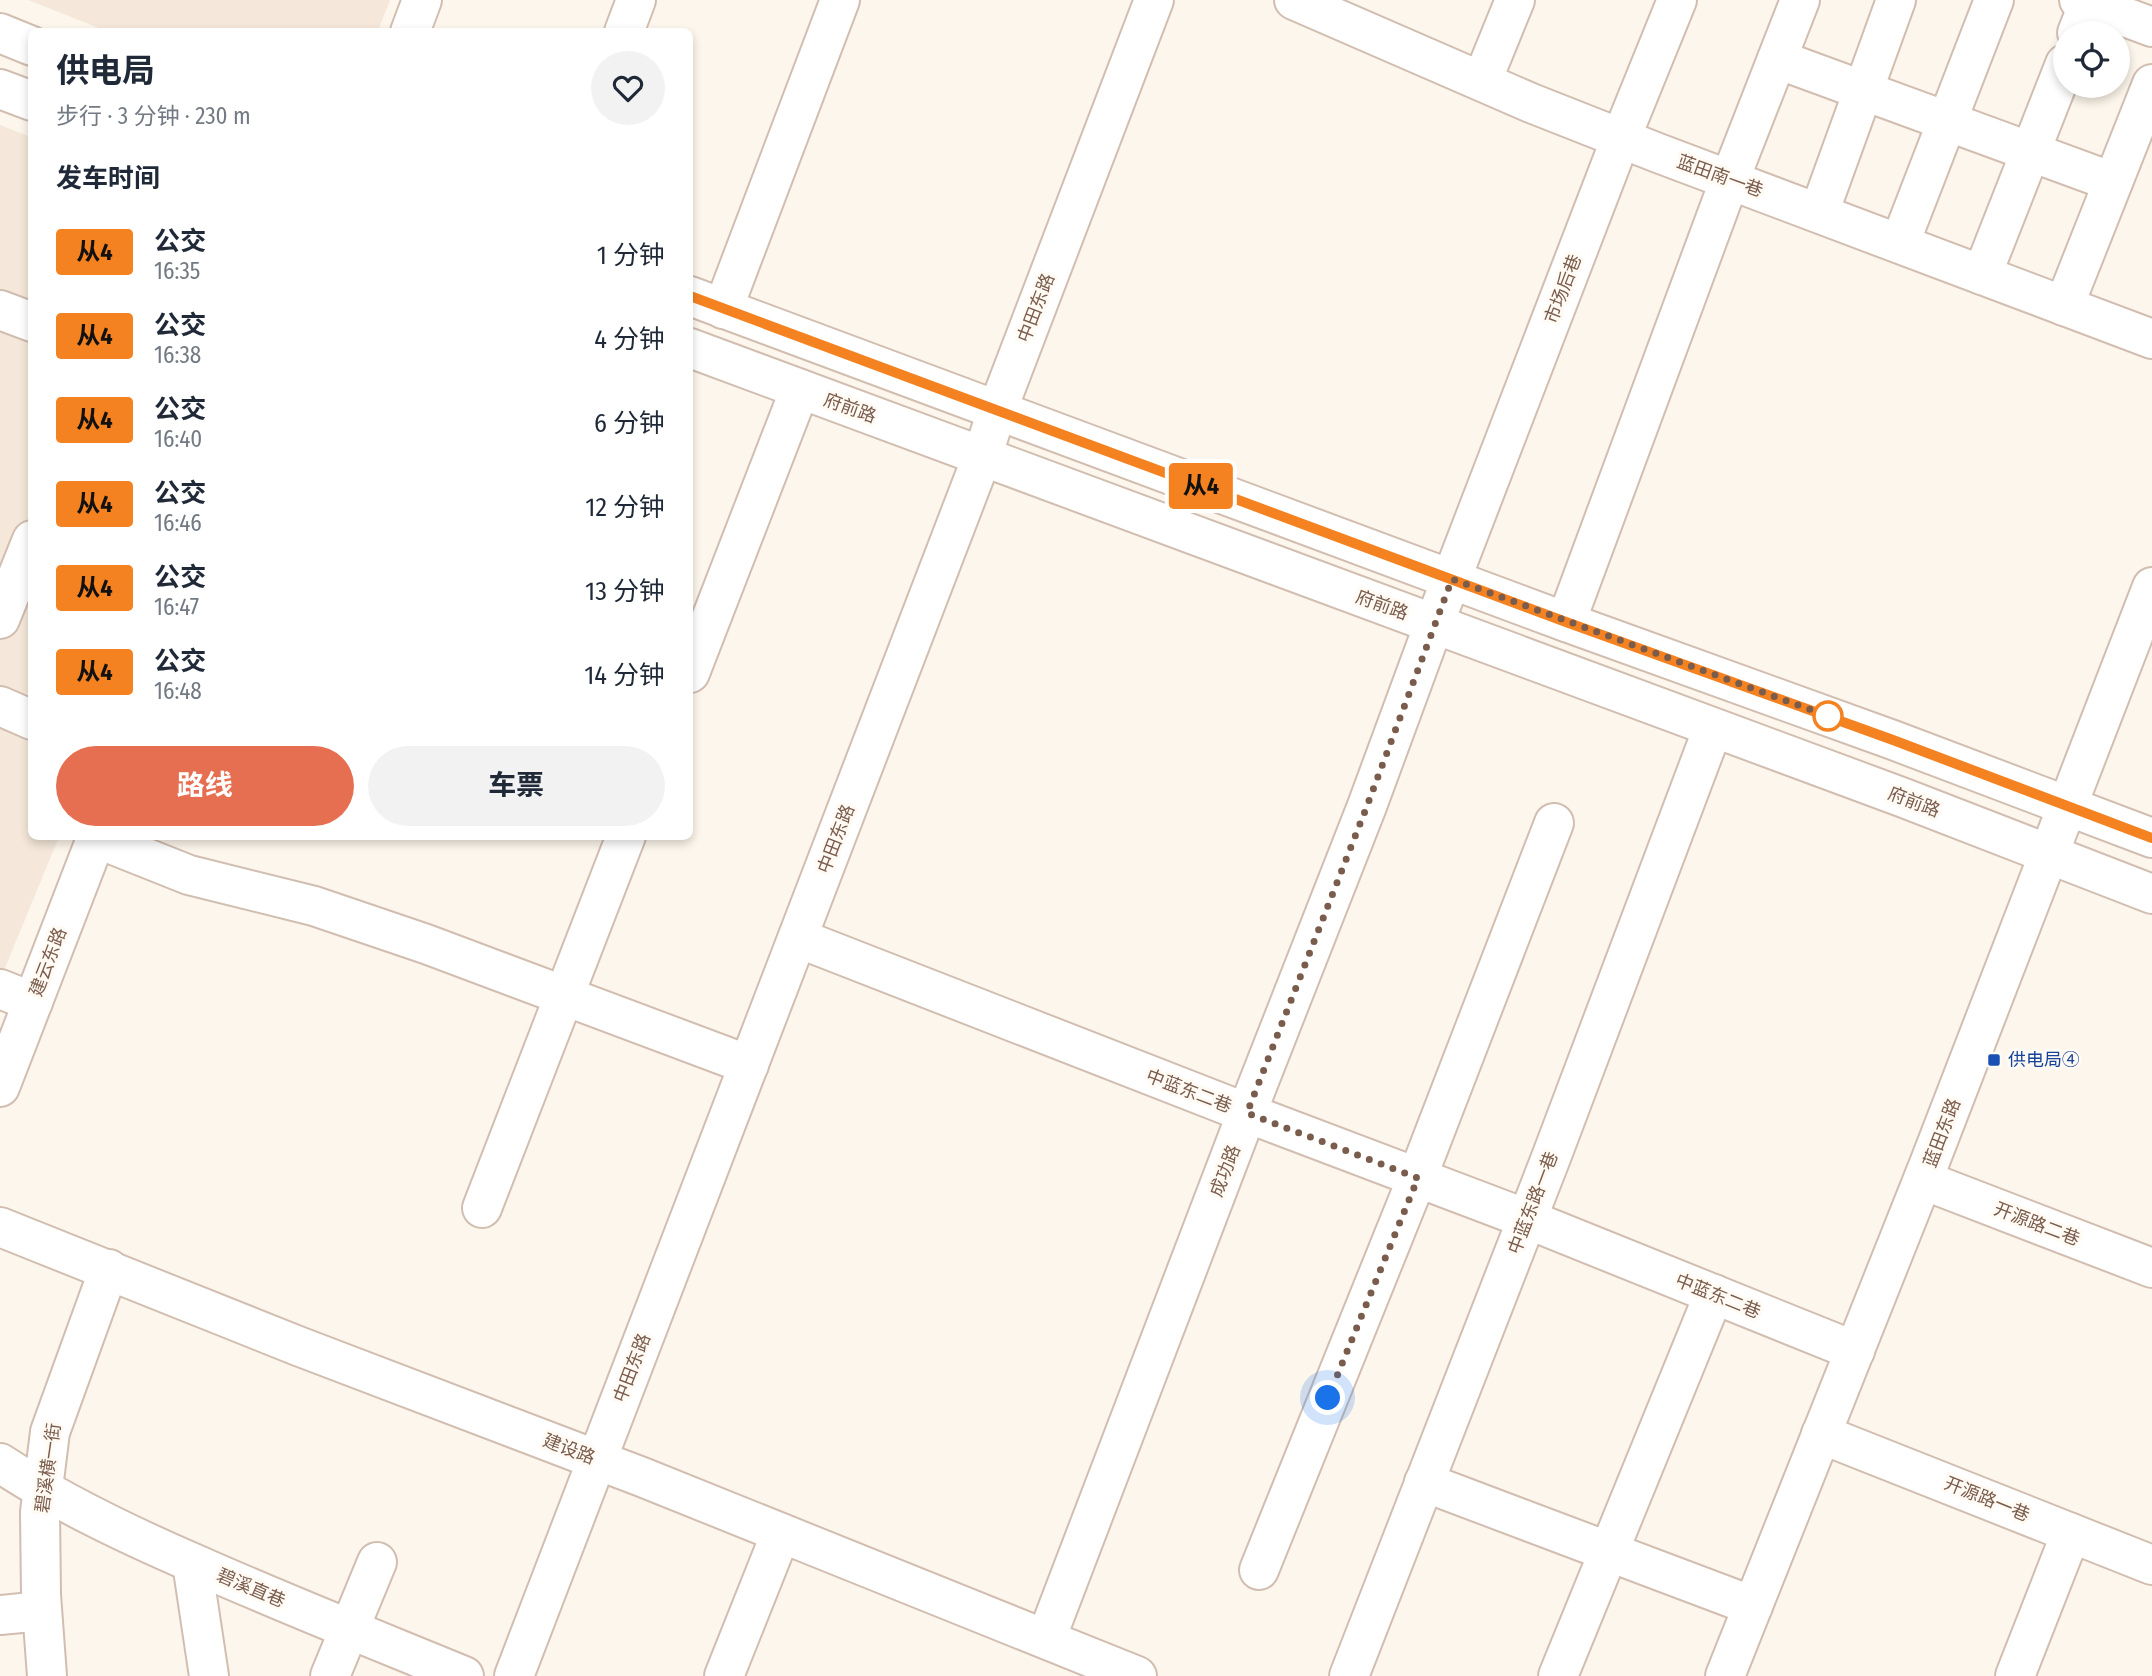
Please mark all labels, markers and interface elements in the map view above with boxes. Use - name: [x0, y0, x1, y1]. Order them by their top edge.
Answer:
- map controls: [2053, 21, 2130, 98]
- button: locate: [2053, 21, 2130, 98]
- text: 供电局: [56, 51, 155, 91]
- button: heart: [591, 51, 665, 125]
- text: 步行 · 3 分钟 · 230 m: [56, 102, 251, 130]
- street label: 蓝田南一巷: [1674, 150, 1766, 202]
- text: 发车时间: [56, 163, 160, 194]
- text: 公交: [154, 226, 206, 257]
- text: 从4: [76, 238, 113, 266]
- text: 1 分钟: [597, 240, 665, 271]
- street label: 市场后巷: [1540, 251, 1586, 327]
- text: 16:35: [154, 257, 200, 285]
- street label: 中田东路: [1013, 270, 1059, 346]
- text: 公交: [154, 310, 206, 341]
- text: 从4: [76, 322, 113, 350]
- text: 4 分钟: [594, 324, 665, 355]
- text: 16:38: [154, 341, 201, 369]
- street label: 府前路: [821, 388, 879, 428]
- text: 公交: [154, 394, 206, 425]
- text: 从4: [76, 406, 113, 434]
- text: 6 分钟: [594, 408, 665, 439]
- text: 16:40: [154, 425, 202, 453]
- line badge: 从4: [1170, 463, 1232, 509]
- text: 从4: [1183, 472, 1219, 500]
- text: 公交: [154, 478, 206, 509]
- text: 从4: [76, 490, 113, 518]
- text: 12 分钟: [585, 492, 665, 523]
- text: 16:46: [154, 509, 202, 537]
- text: 公交: [154, 562, 206, 593]
- text: 从4: [76, 574, 113, 602]
- text: 13 分钟: [585, 576, 665, 607]
- street label: 府前路: [1353, 585, 1411, 625]
- text: 16:47: [154, 593, 199, 621]
- text: 公交: [154, 646, 206, 677]
- text: 从4: [76, 658, 113, 686]
- text: 14 分钟: [584, 660, 665, 691]
- text: 16:48: [154, 677, 202, 705]
- unlabelled marker: [1813, 701, 1843, 731]
- button: 路线: [56, 746, 354, 826]
- button: 车票: [368, 746, 665, 826]
- street label: 府前路: [1885, 782, 1943, 822]
- street label: 中田东路: [813, 801, 859, 877]
- street label: 建云东路: [25, 924, 71, 1000]
- place label: 供电局④: [2008, 1049, 2080, 1071]
- marker: 供电局④: [1986, 1052, 2002, 1068]
- street label: 中蓝东二巷: [1143, 1065, 1235, 1117]
- street label: 蓝田东路: [1919, 1095, 1965, 1171]
- street label: 成功路: [1205, 1142, 1245, 1200]
- street label: 中蓝东路一巷: [1503, 1149, 1563, 1257]
- street label: 开源路二巷: [1991, 1198, 2083, 1250]
- street label: 中蓝东二巷: [1672, 1269, 1764, 1323]
- street label: 中田东路: [609, 1330, 655, 1406]
- your location: [1310, 1380, 1345, 1415]
- street label: 碧溪横一街: [31, 1422, 65, 1514]
- street label: 建设路: [540, 1429, 598, 1469]
- street label: 开源路一巷: [1941, 1472, 2033, 1526]
- street label: 碧溪直巷: [214, 1564, 288, 1612]

